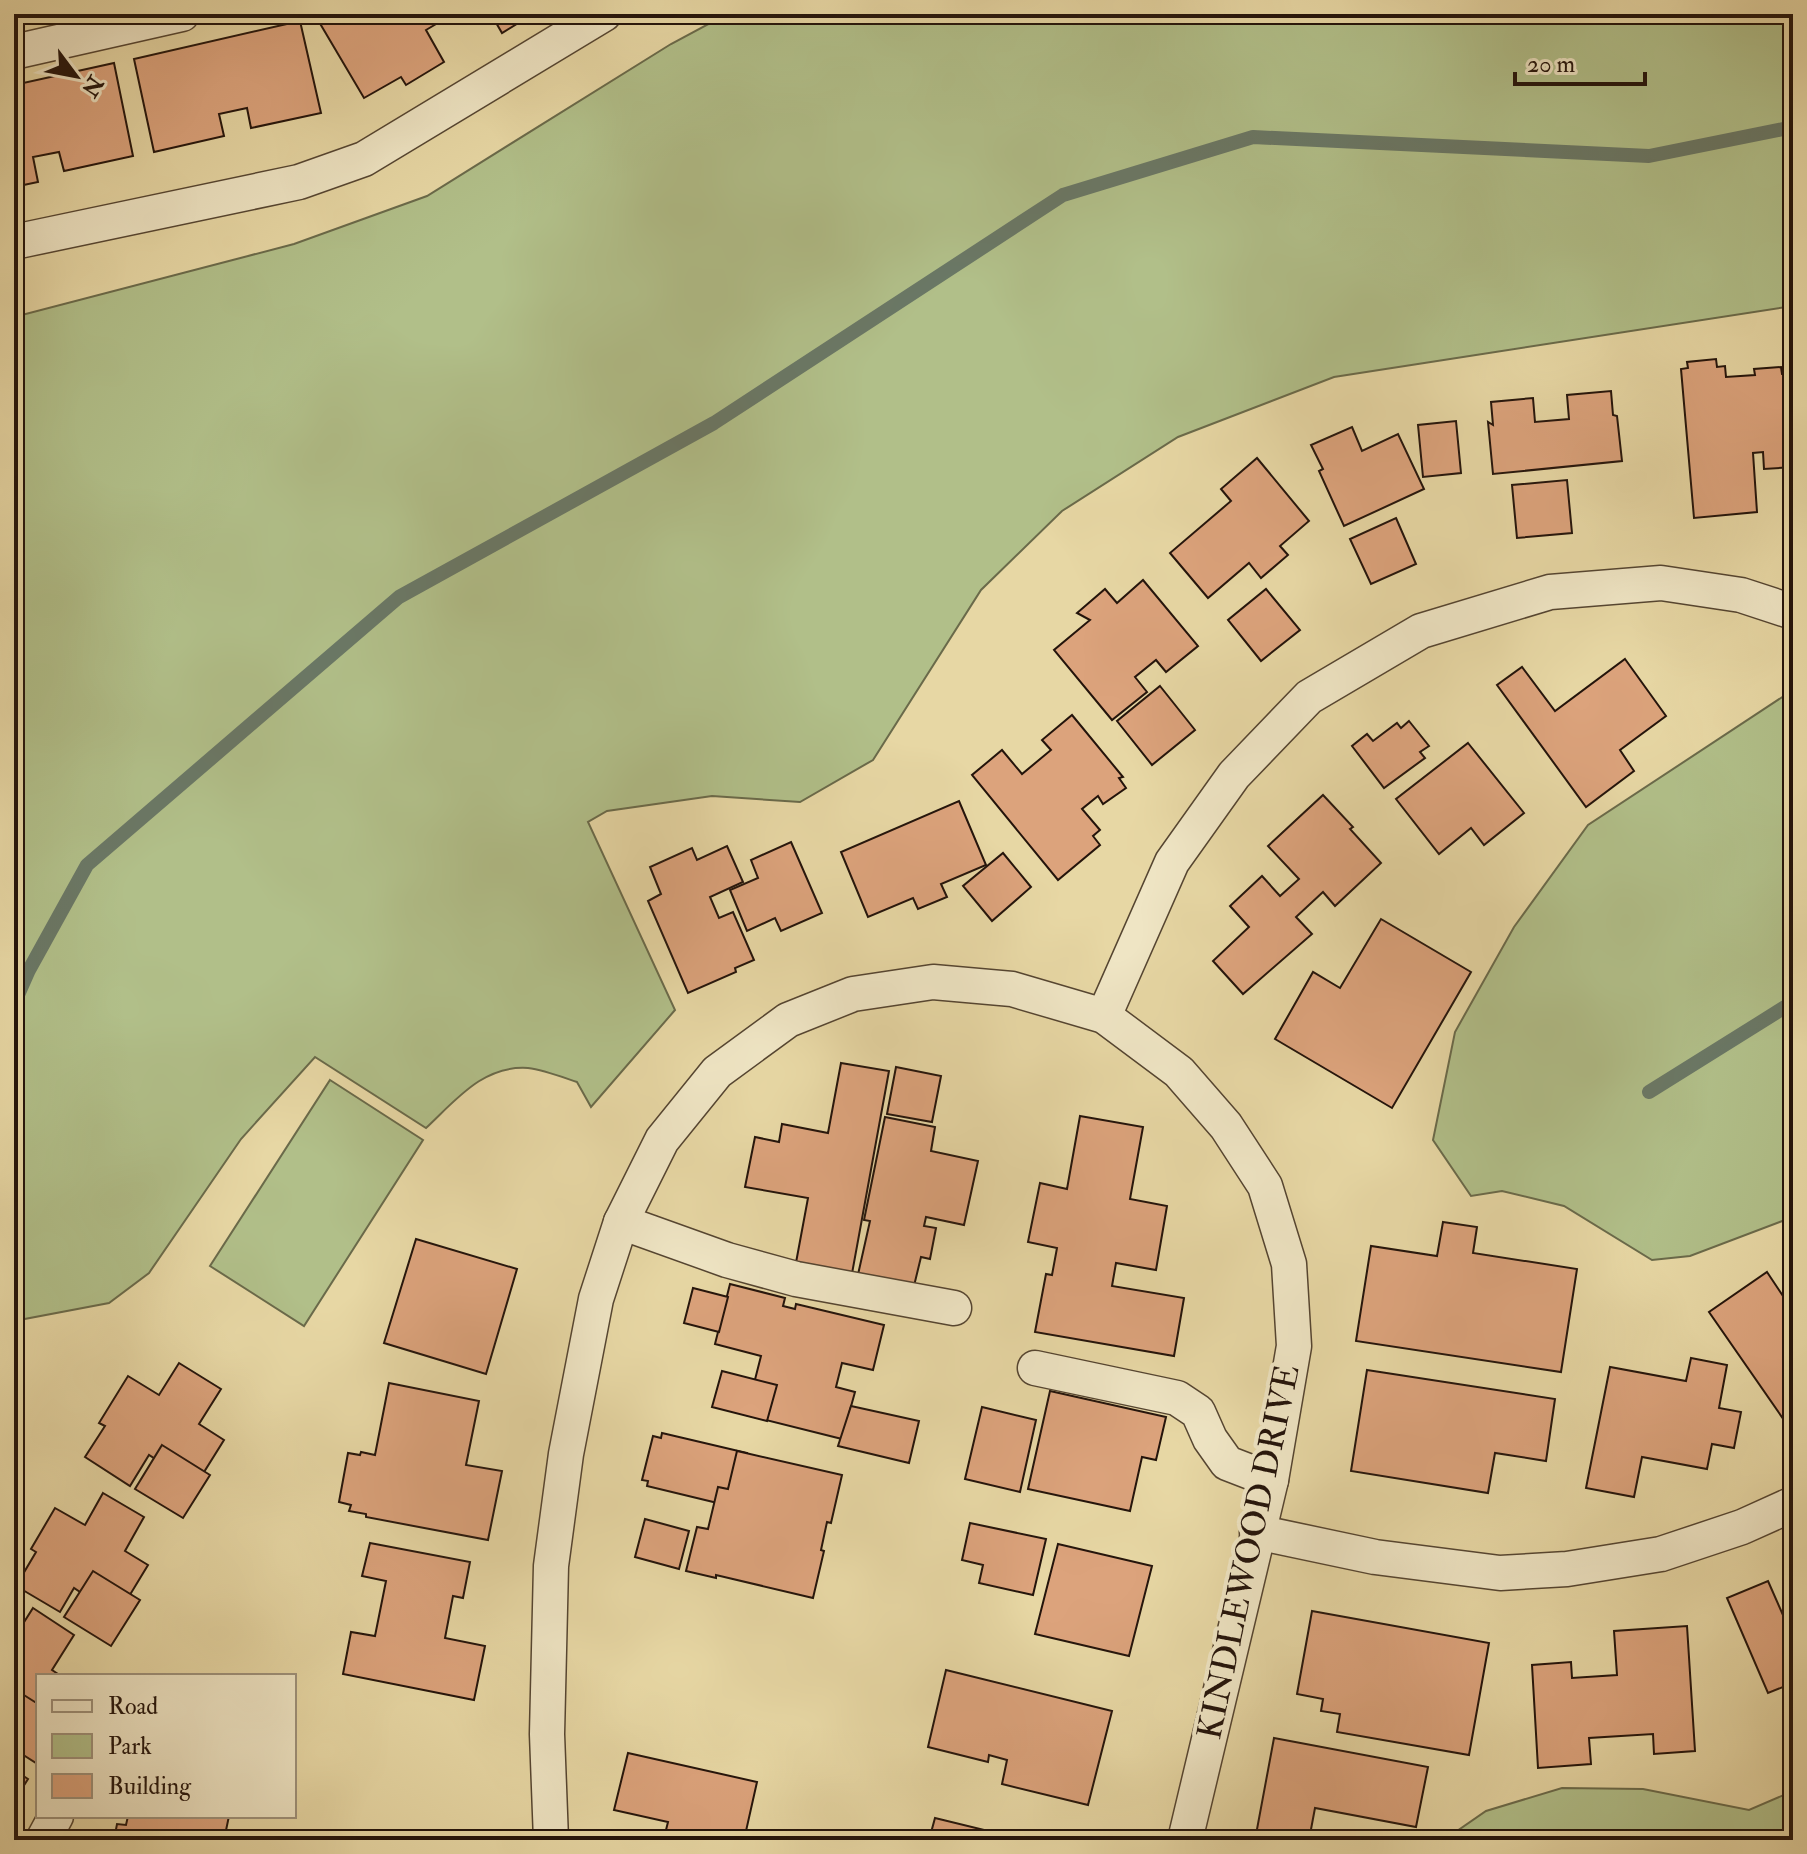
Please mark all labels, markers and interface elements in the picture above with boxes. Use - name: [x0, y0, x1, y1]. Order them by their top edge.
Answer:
- north arrow: [36, 36, 116, 116]
- scale bar: [1515, 36, 1645, 86]
- text: 20 m: [1527, 49, 1576, 80]
- text: N: [75, 69, 110, 102]
- street label: KINDLEWOOD DRIVE: [1188, 1361, 1310, 1743]
- legend: [36, 1674, 296, 1818]
- text: Road: [108, 1691, 158, 1722]
- text: Park: [108, 1731, 152, 1762]
- text: Building: [108, 1771, 192, 1802]

